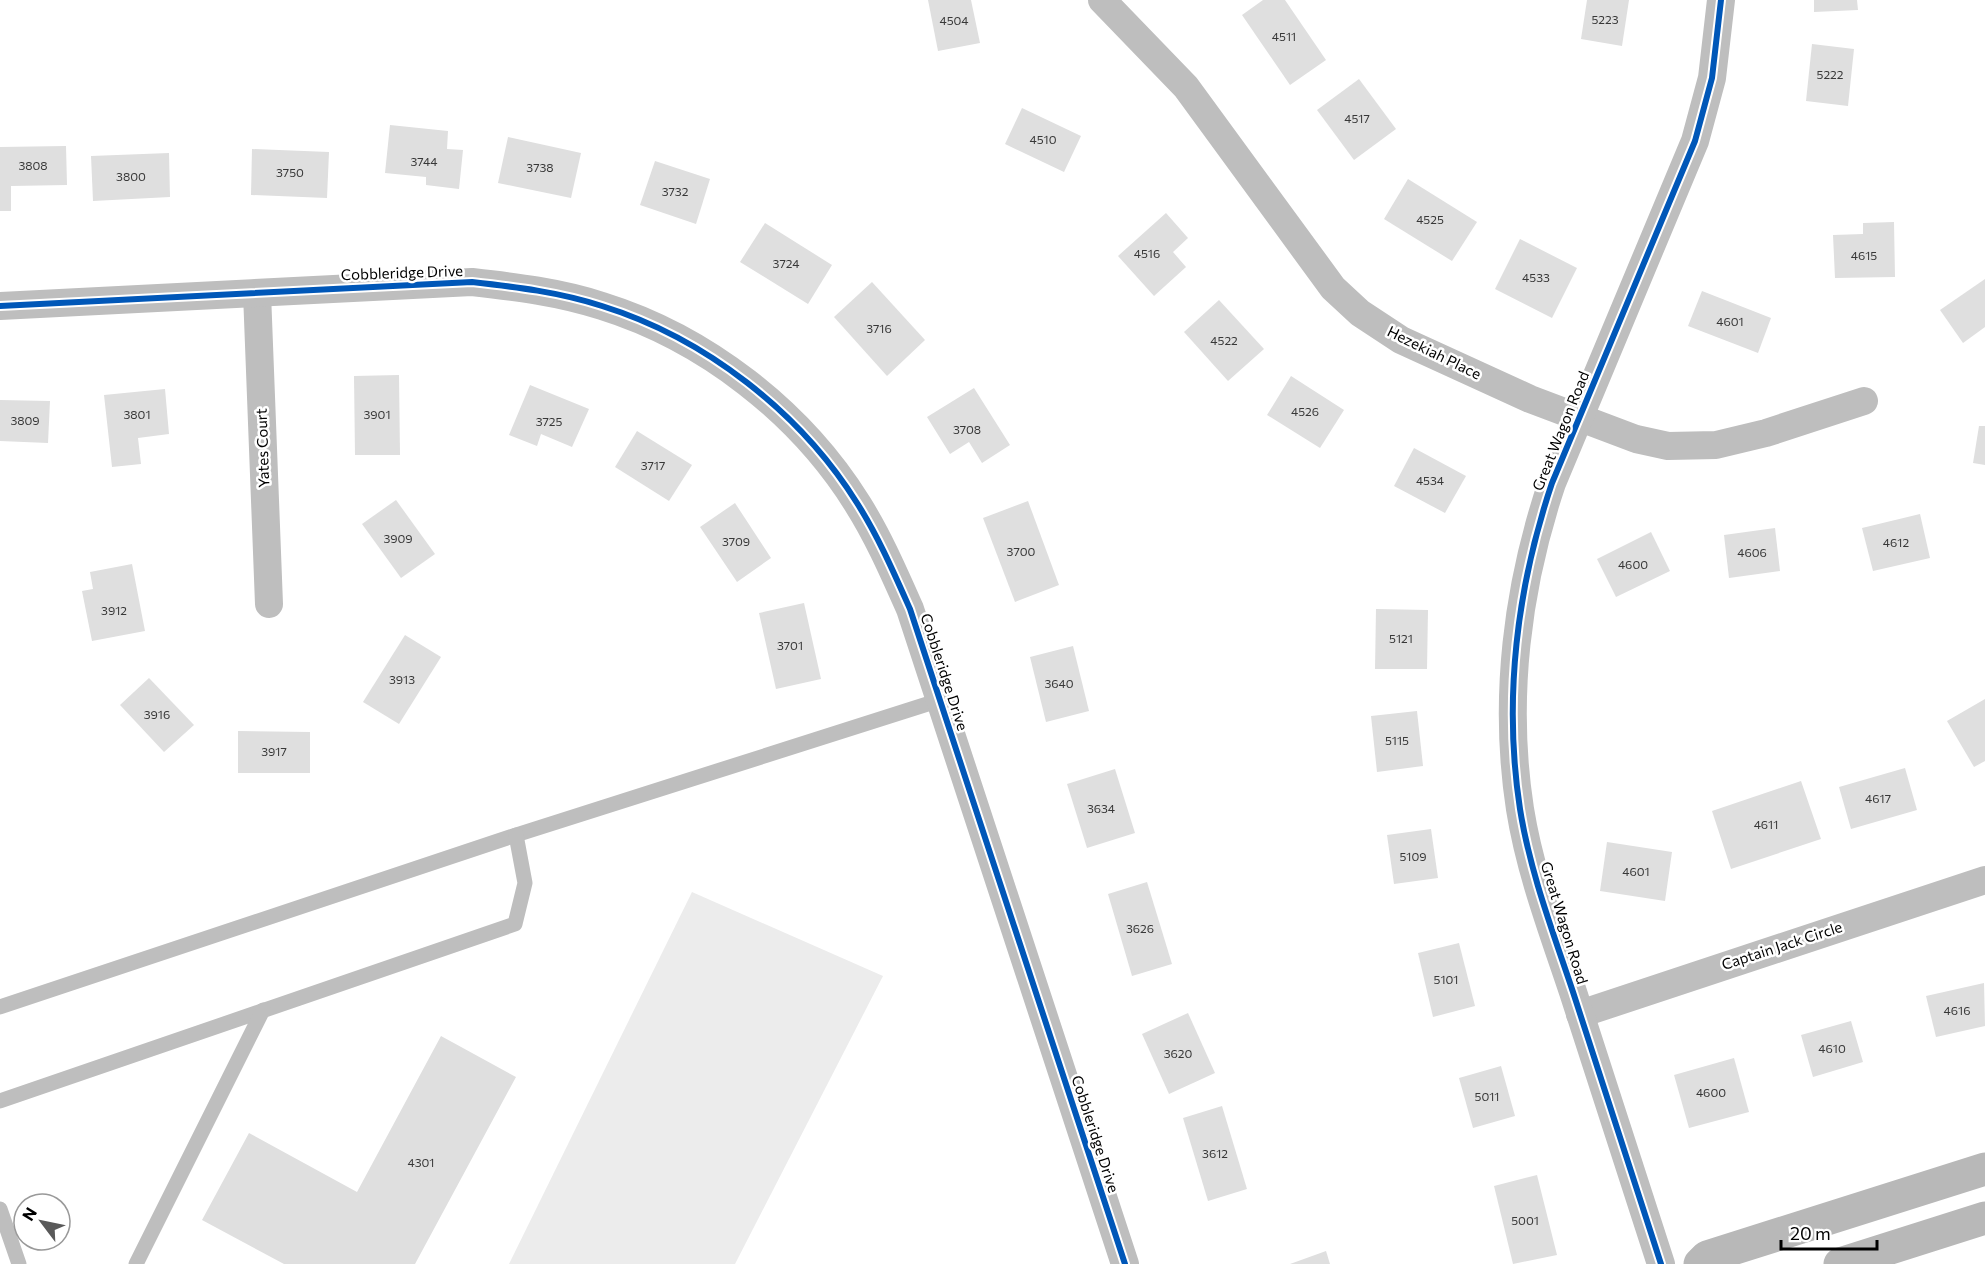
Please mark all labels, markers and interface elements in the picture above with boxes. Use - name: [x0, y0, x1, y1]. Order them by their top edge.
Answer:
- house number: 5223: [1591, 12, 1619, 26]
- house number: 4504: [939, 13, 969, 27]
- house number: 4511: [1272, 29, 1296, 43]
- house number: 5222: [1817, 67, 1844, 81]
- house number: 4517: [1344, 111, 1370, 125]
- house number: 4510: [1029, 132, 1057, 146]
- house number: 3744: [411, 154, 437, 168]
- house number: 3808: [18, 158, 48, 172]
- house number: 3738: [526, 160, 554, 174]
- house number: 3750: [276, 165, 304, 179]
- house number: 3800: [116, 169, 146, 183]
- house number: 3732: [662, 184, 689, 198]
- house number: 4525: [1416, 212, 1444, 226]
- house number: 4516: [1134, 246, 1160, 260]
- house number: 4615: [1851, 248, 1877, 262]
- house number: 3724: [773, 256, 799, 270]
- street label: Cobbleridge Drive: [341, 261, 463, 283]
- house number: 4533: [1522, 270, 1550, 284]
- house number: 4601: [1716, 314, 1744, 328]
- house number: 3716: [866, 321, 892, 335]
- street label: Hezekiah Place: [1385, 322, 1484, 383]
- house number: 4522: [1210, 333, 1238, 347]
- street label: Great Wagon Road: [1528, 368, 1592, 493]
- house number: 4526: [1291, 404, 1319, 418]
- house number: 3801: [123, 407, 151, 421]
- house number: 3901: [363, 407, 391, 421]
- street label: Yates Court: [252, 408, 272, 488]
- house number: 3809: [10, 413, 40, 427]
- house number: 3725: [536, 414, 562, 428]
- house number: 3708: [953, 422, 981, 436]
- house number: 3717: [641, 458, 665, 472]
- house number: 4534: [1416, 473, 1444, 487]
- house number: 3909: [383, 531, 413, 545]
- house number: 3709: [722, 534, 750, 548]
- house number: 4612: [1883, 535, 1909, 549]
- house number: 3700: [1007, 544, 1036, 558]
- house number: 4606: [1737, 545, 1767, 559]
- house number: 4600: [1618, 557, 1648, 571]
- house number: 3912: [101, 603, 127, 617]
- street label: Cobbleridge Drive: [918, 611, 972, 733]
- house number: 5121: [1389, 631, 1413, 645]
- house number: 3701: [777, 638, 803, 652]
- house number: 3913: [389, 672, 415, 686]
- house number: 3640: [1044, 676, 1074, 690]
- house number: 3916: [144, 707, 170, 721]
- house number: 5115: [1385, 733, 1409, 747]
- house number: 3917: [261, 744, 287, 758]
- house number: 4617: [1865, 791, 1891, 805]
- house number: 3634: [1087, 801, 1115, 815]
- house number: 4611: [1754, 817, 1778, 831]
- house number: 5109: [1399, 849, 1427, 863]
- street label: Great Wagon Road: [1538, 859, 1592, 986]
- house number: 4601: [1622, 864, 1650, 878]
- street label: Captain Jack Circle: [1719, 917, 1844, 973]
- house number: 3626: [1126, 921, 1154, 935]
- house number: 5101: [1434, 972, 1458, 986]
- house number: 4616: [1944, 1003, 1970, 1017]
- house number: 4610: [1818, 1041, 1846, 1055]
- house number: 3620: [1164, 1046, 1192, 1060]
- street label: Cobbleridge Drive: [1069, 1073, 1123, 1195]
- house number: 4600: [1696, 1085, 1726, 1099]
- house number: 5011: [1475, 1089, 1499, 1103]
- house number: 3612: [1202, 1146, 1228, 1160]
- house number: 4301: [407, 1155, 435, 1169]
- north arrow: [12, 1192, 72, 1252]
- text: N: [18, 1204, 40, 1224]
- house number: 5001: [1511, 1213, 1539, 1227]
- scale bar: [1781, 1213, 1877, 1251]
- text: 20 m: [1790, 1222, 1831, 1244]

